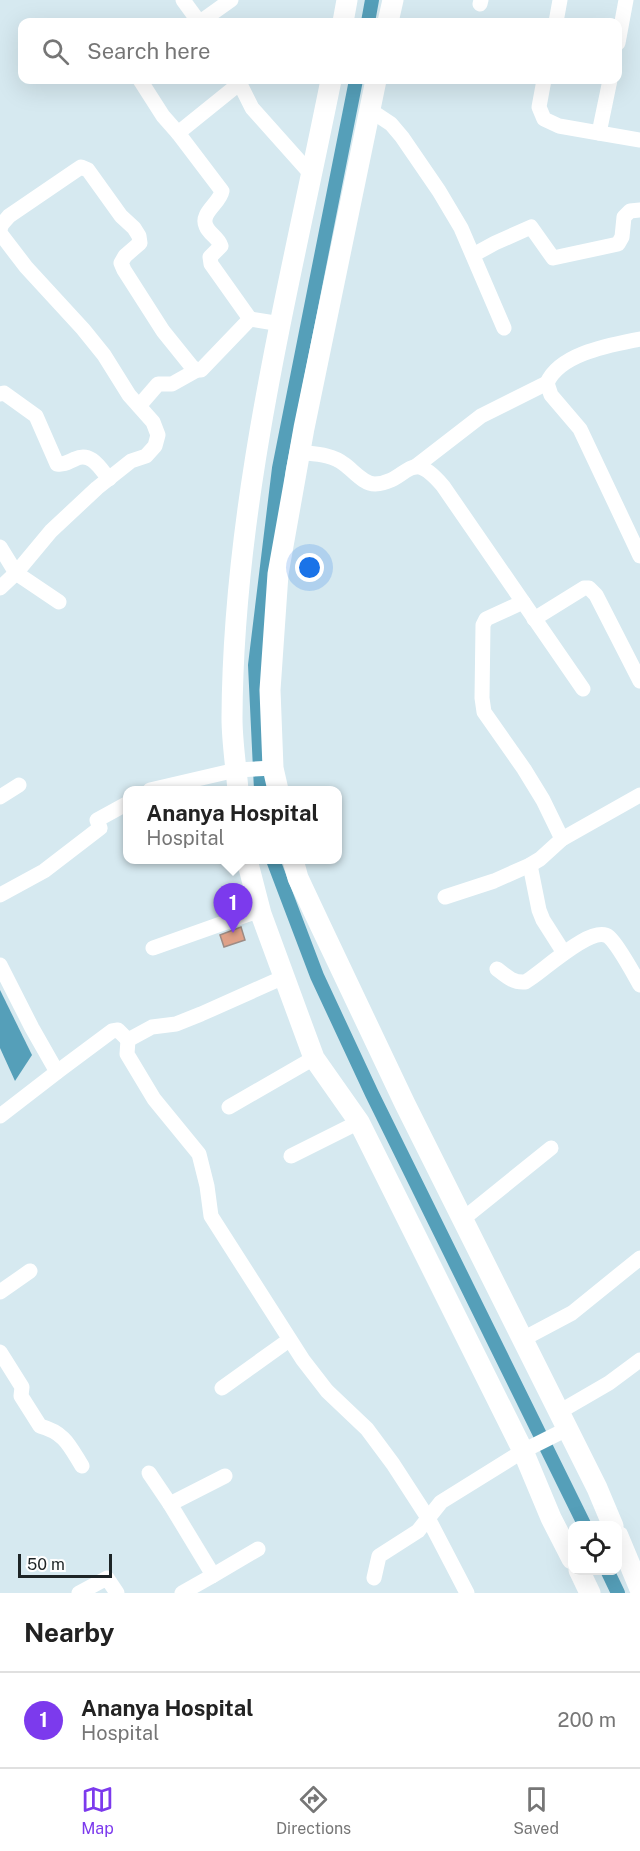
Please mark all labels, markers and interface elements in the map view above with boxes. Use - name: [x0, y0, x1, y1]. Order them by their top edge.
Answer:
- search box: [18, 18, 622, 84]
- icon: search: [39, 35, 72, 68]
- text: Search here: [87, 38, 211, 64]
- your location: [295, 553, 324, 582]
- popup: [123, 786, 342, 864]
- text: Ananya Hospital: [146, 800, 319, 826]
- text: Hospital: [146, 826, 225, 850]
- pin: 1: [214, 884, 252, 933]
- map controls: [568, 1521, 622, 1575]
- button: locate: [568, 1521, 622, 1575]
- scale bar: [18, 1551, 112, 1578]
- text: 50 m: [27, 1555, 65, 1574]
- text: Nearby: [24, 1617, 114, 1648]
- text: Ananya Hospital: [81, 1695, 253, 1721]
- text: 1: [39, 1708, 48, 1732]
- text: 200 m: [558, 1708, 616, 1732]
- text: Hospital: [81, 1721, 159, 1745]
- tab: Map: [81, 1783, 114, 1838]
- tab: Directions: [276, 1783, 351, 1838]
- tab: Saved: [513, 1783, 559, 1838]

